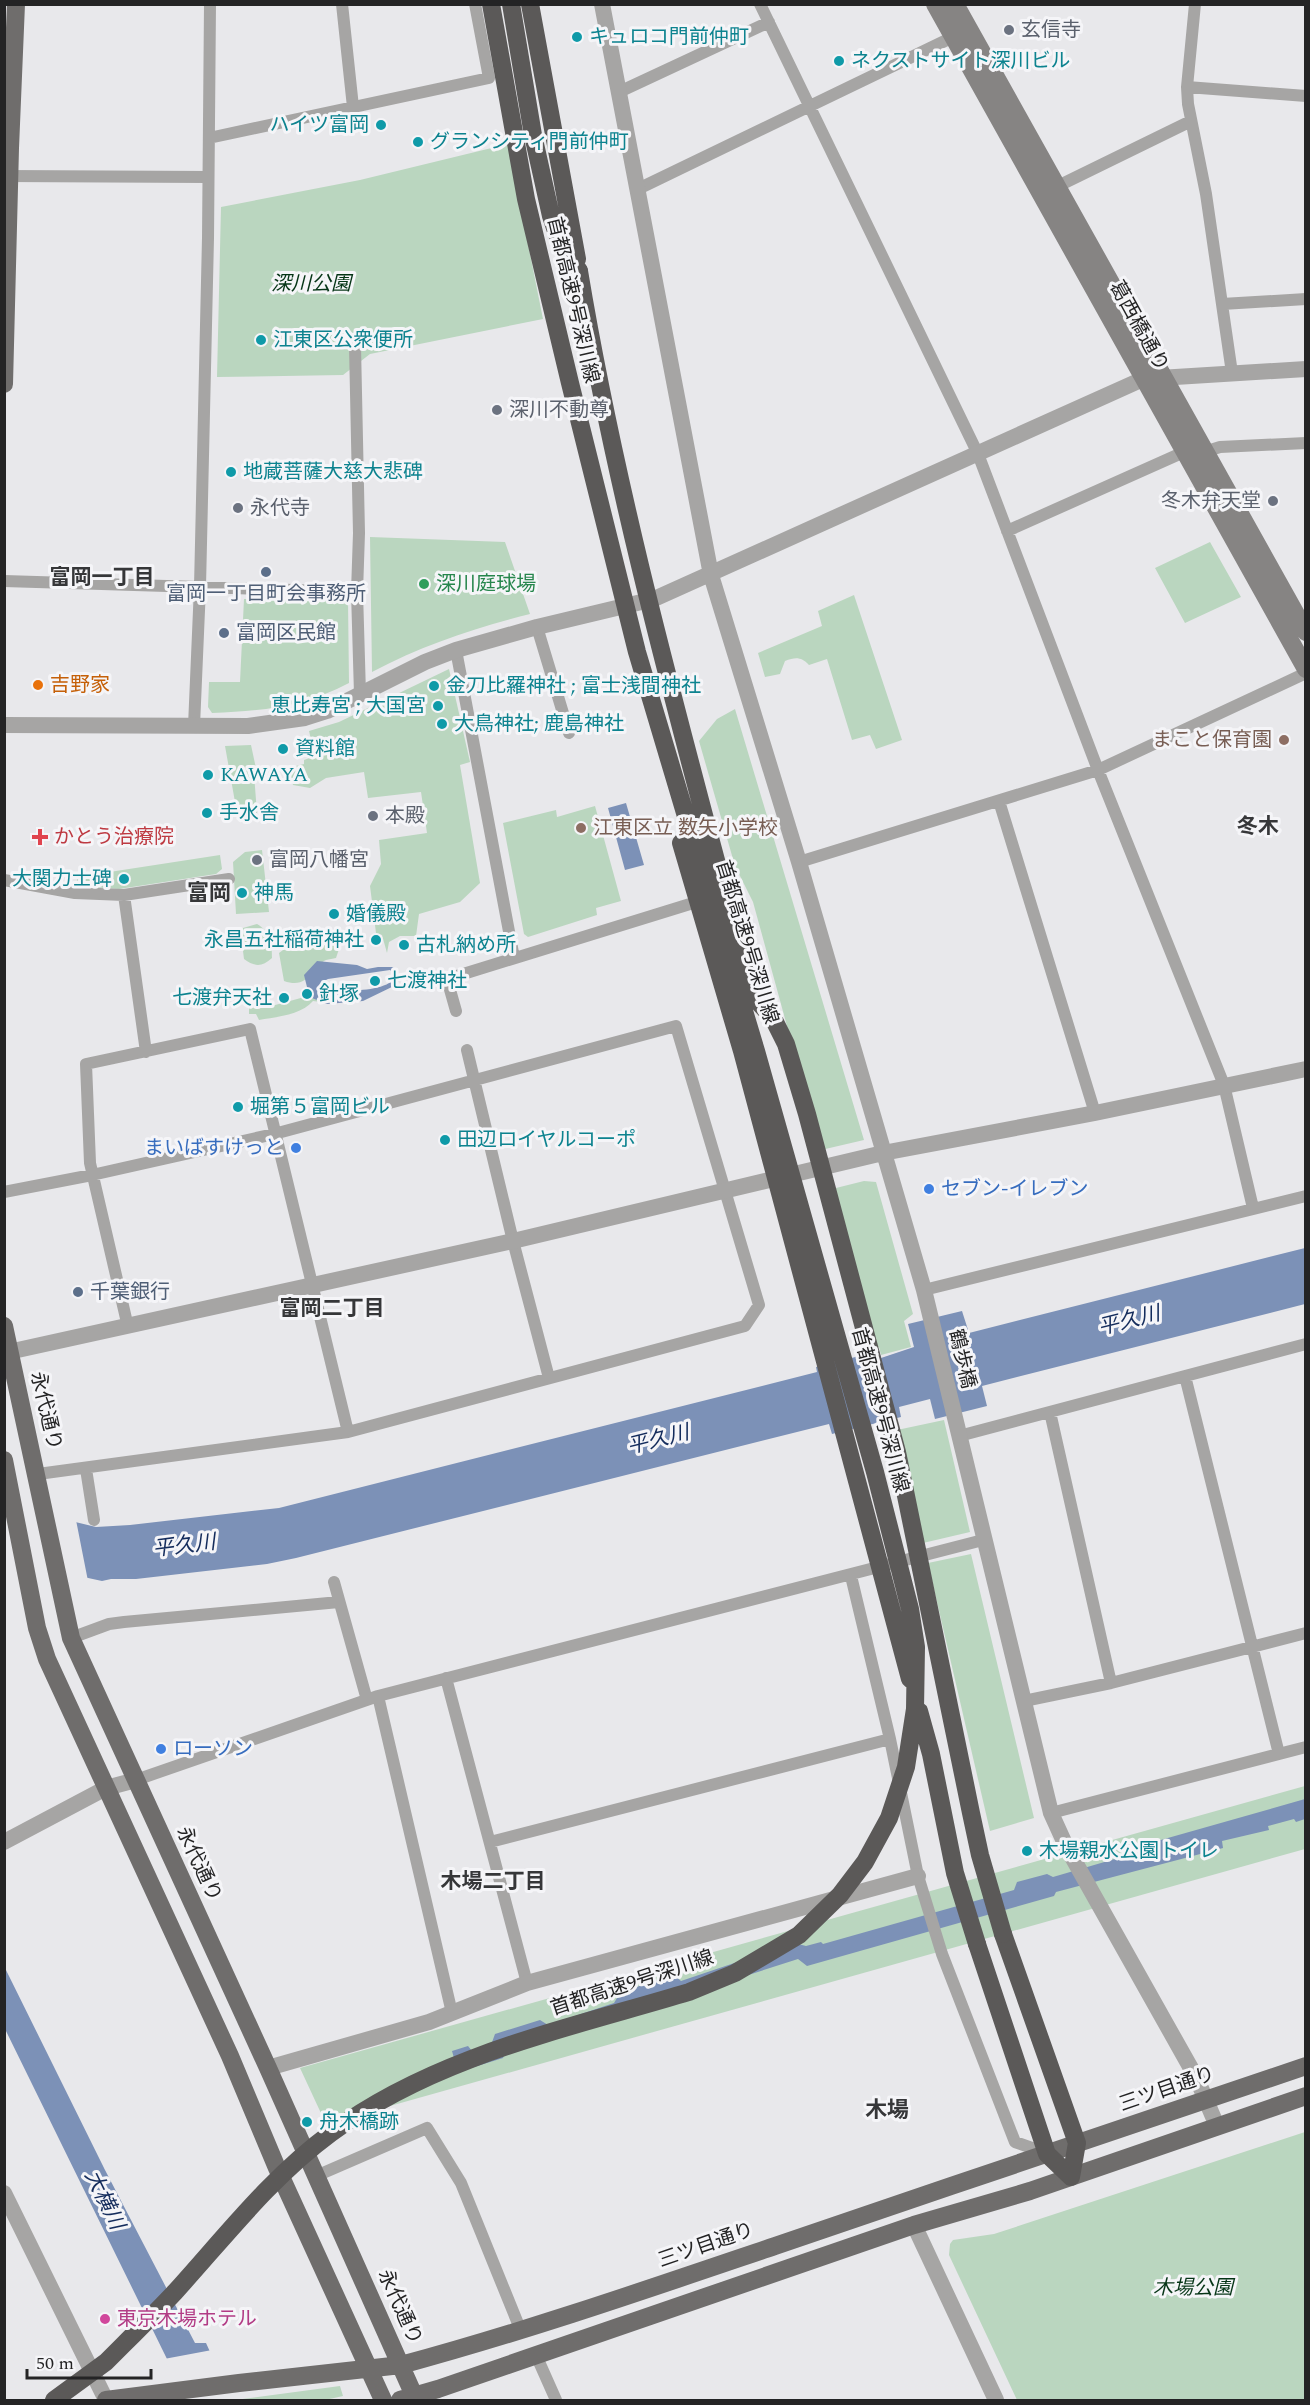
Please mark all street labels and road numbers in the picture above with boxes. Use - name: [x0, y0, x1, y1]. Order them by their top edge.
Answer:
- street label: 首都高速9号深川線: [539, 214, 607, 386]
- street label: 葛西橋通り: [1102, 275, 1176, 377]
- street label: 首都高速9号深川線: [708, 856, 786, 1028]
- street label: 首都高速9号深川線: [844, 1324, 916, 1496]
- street label: 鶴歩橋: [941, 1326, 983, 1392]
- street label: 永代通り: [22, 1369, 70, 1453]
- street label: 永代通り: [169, 1821, 229, 1907]
- street label: 首都高速9号深川線: [547, 1942, 717, 2024]
- street label: 三ツ目通り: [1115, 2059, 1219, 2119]
- street label: 三ツ目通り: [654, 2215, 758, 2275]
- street label: 永代通り: [370, 2264, 430, 2350]

